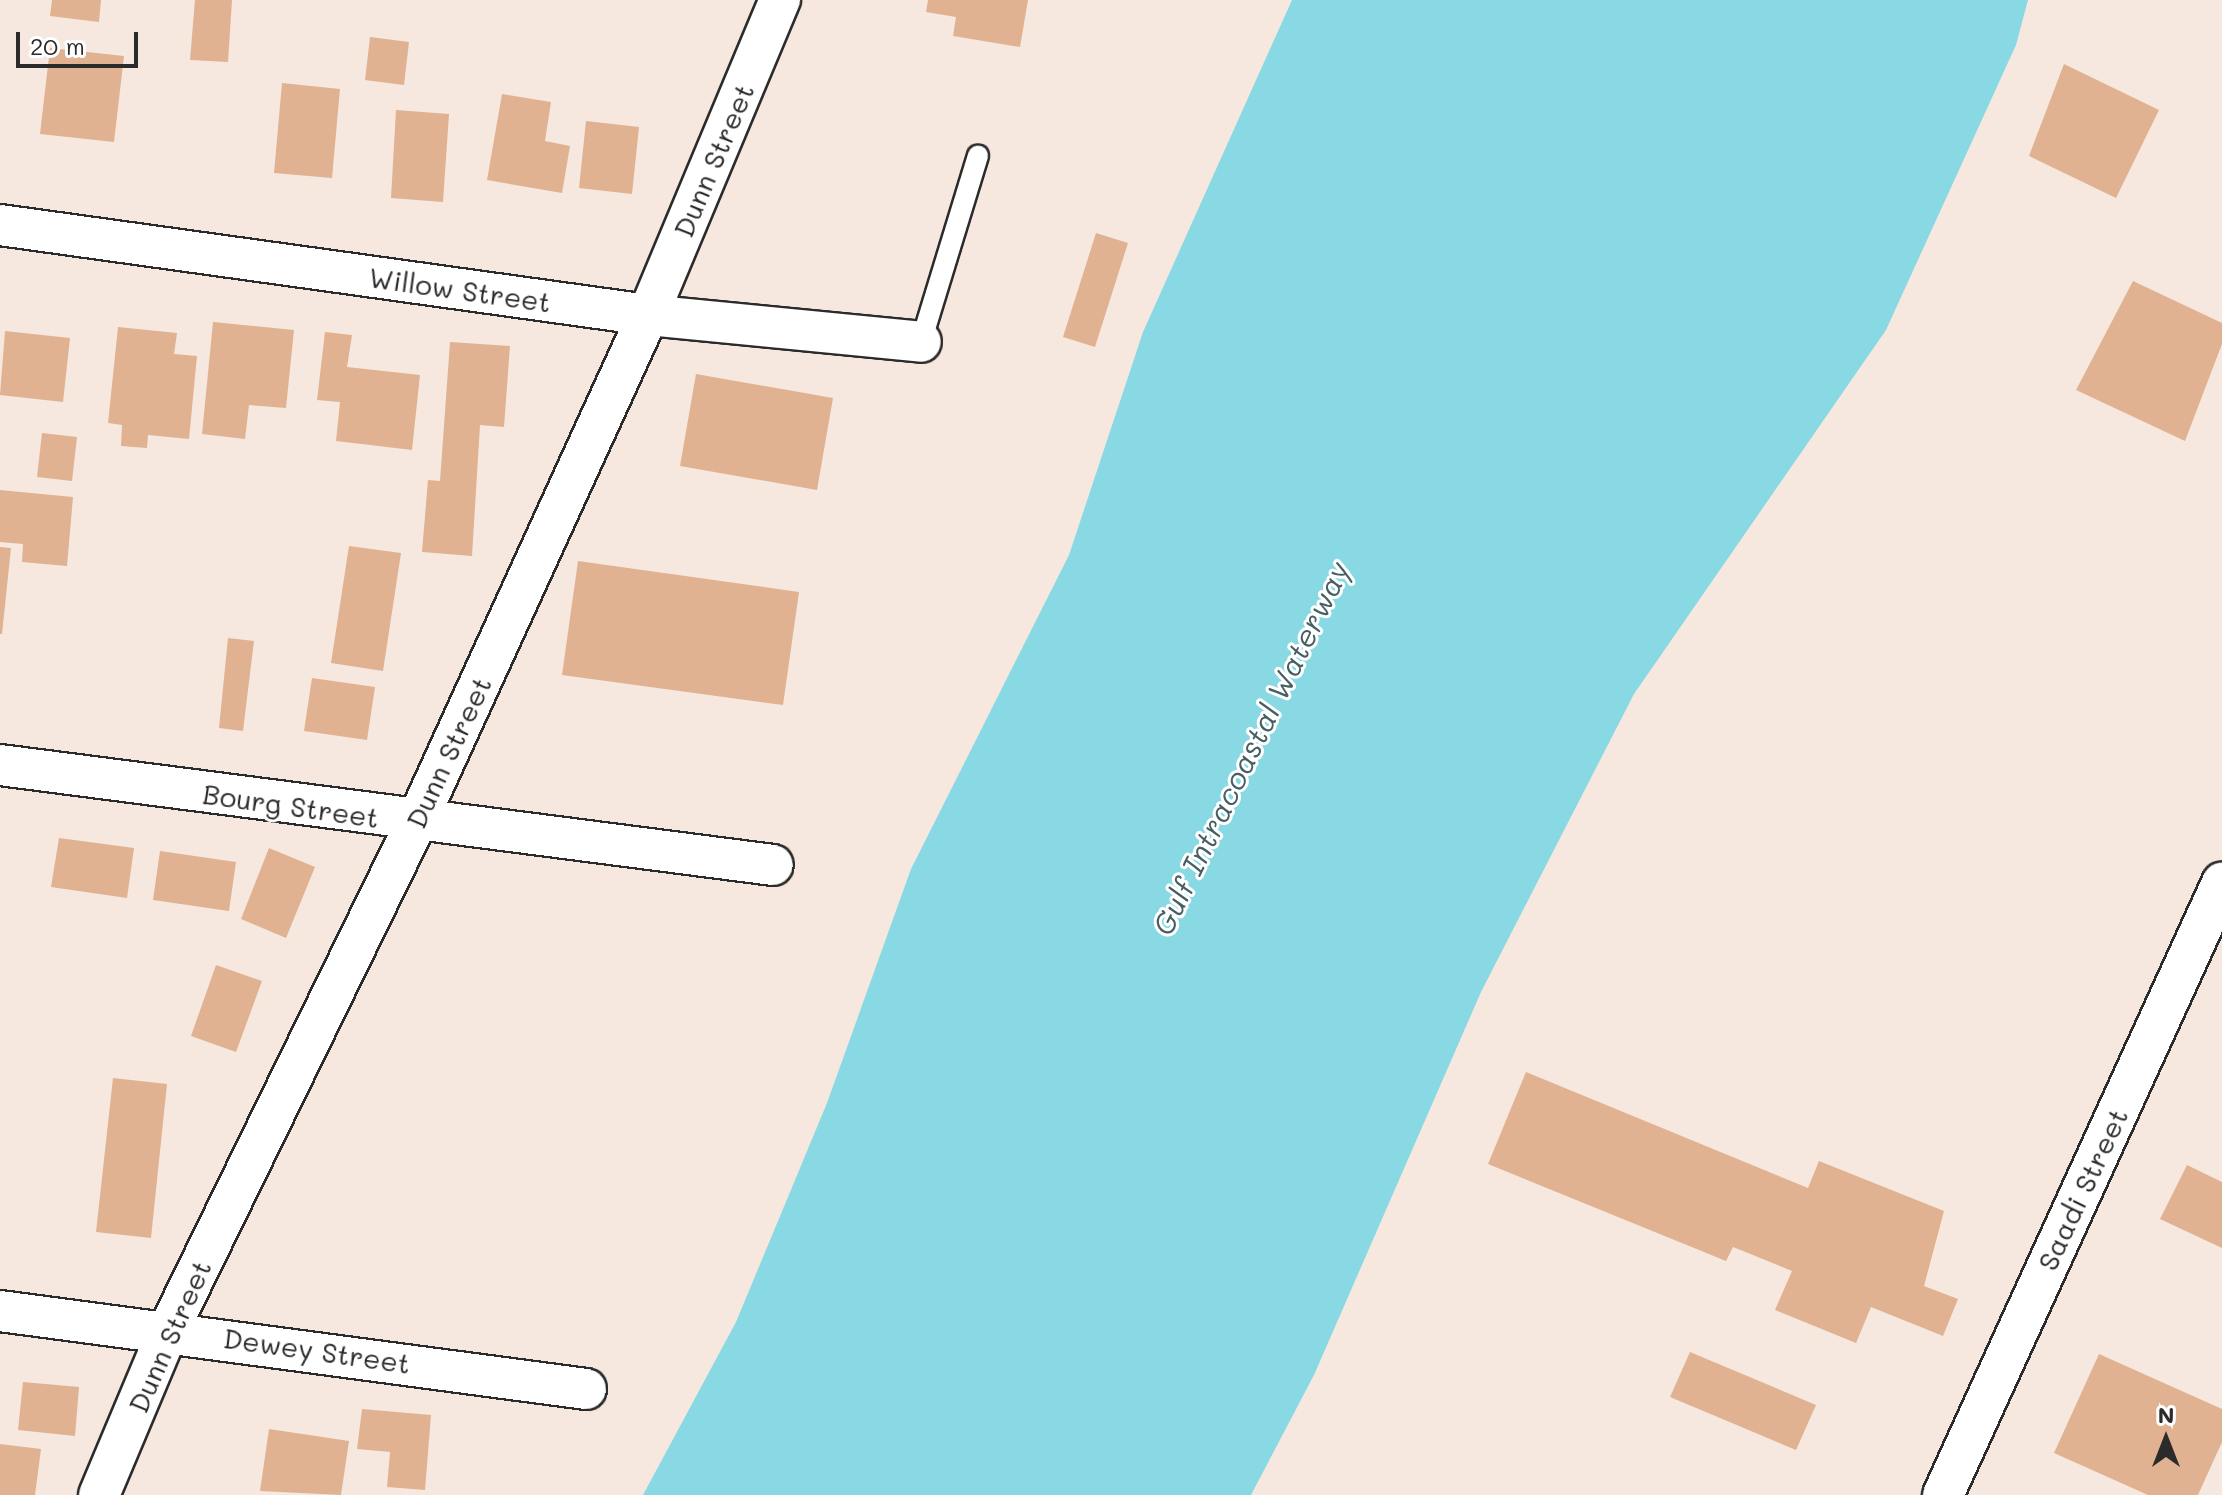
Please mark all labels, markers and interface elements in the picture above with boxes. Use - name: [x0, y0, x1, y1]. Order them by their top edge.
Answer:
- scale bar: [20, 16, 142, 66]
- text: 20 m: [30, 30, 85, 61]
- street label: Dunn Street: [666, 78, 760, 242]
- street label: Willow Street: [367, 260, 553, 318]
- water label: Gulf Intracoastal Waterway: [1144, 555, 1356, 941]
- street label: Dunn Street: [398, 671, 498, 833]
- street label: Bourg Street: [201, 776, 381, 834]
- street label: Saadi Street: [2030, 1103, 2134, 1275]
- street label: Dunn Street: [120, 1254, 218, 1418]
- street label: Dewey Street: [221, 1320, 413, 1380]
- north arrow: [2126, 1399, 2206, 1479]
- text: N: [2158, 1400, 2174, 1429]

